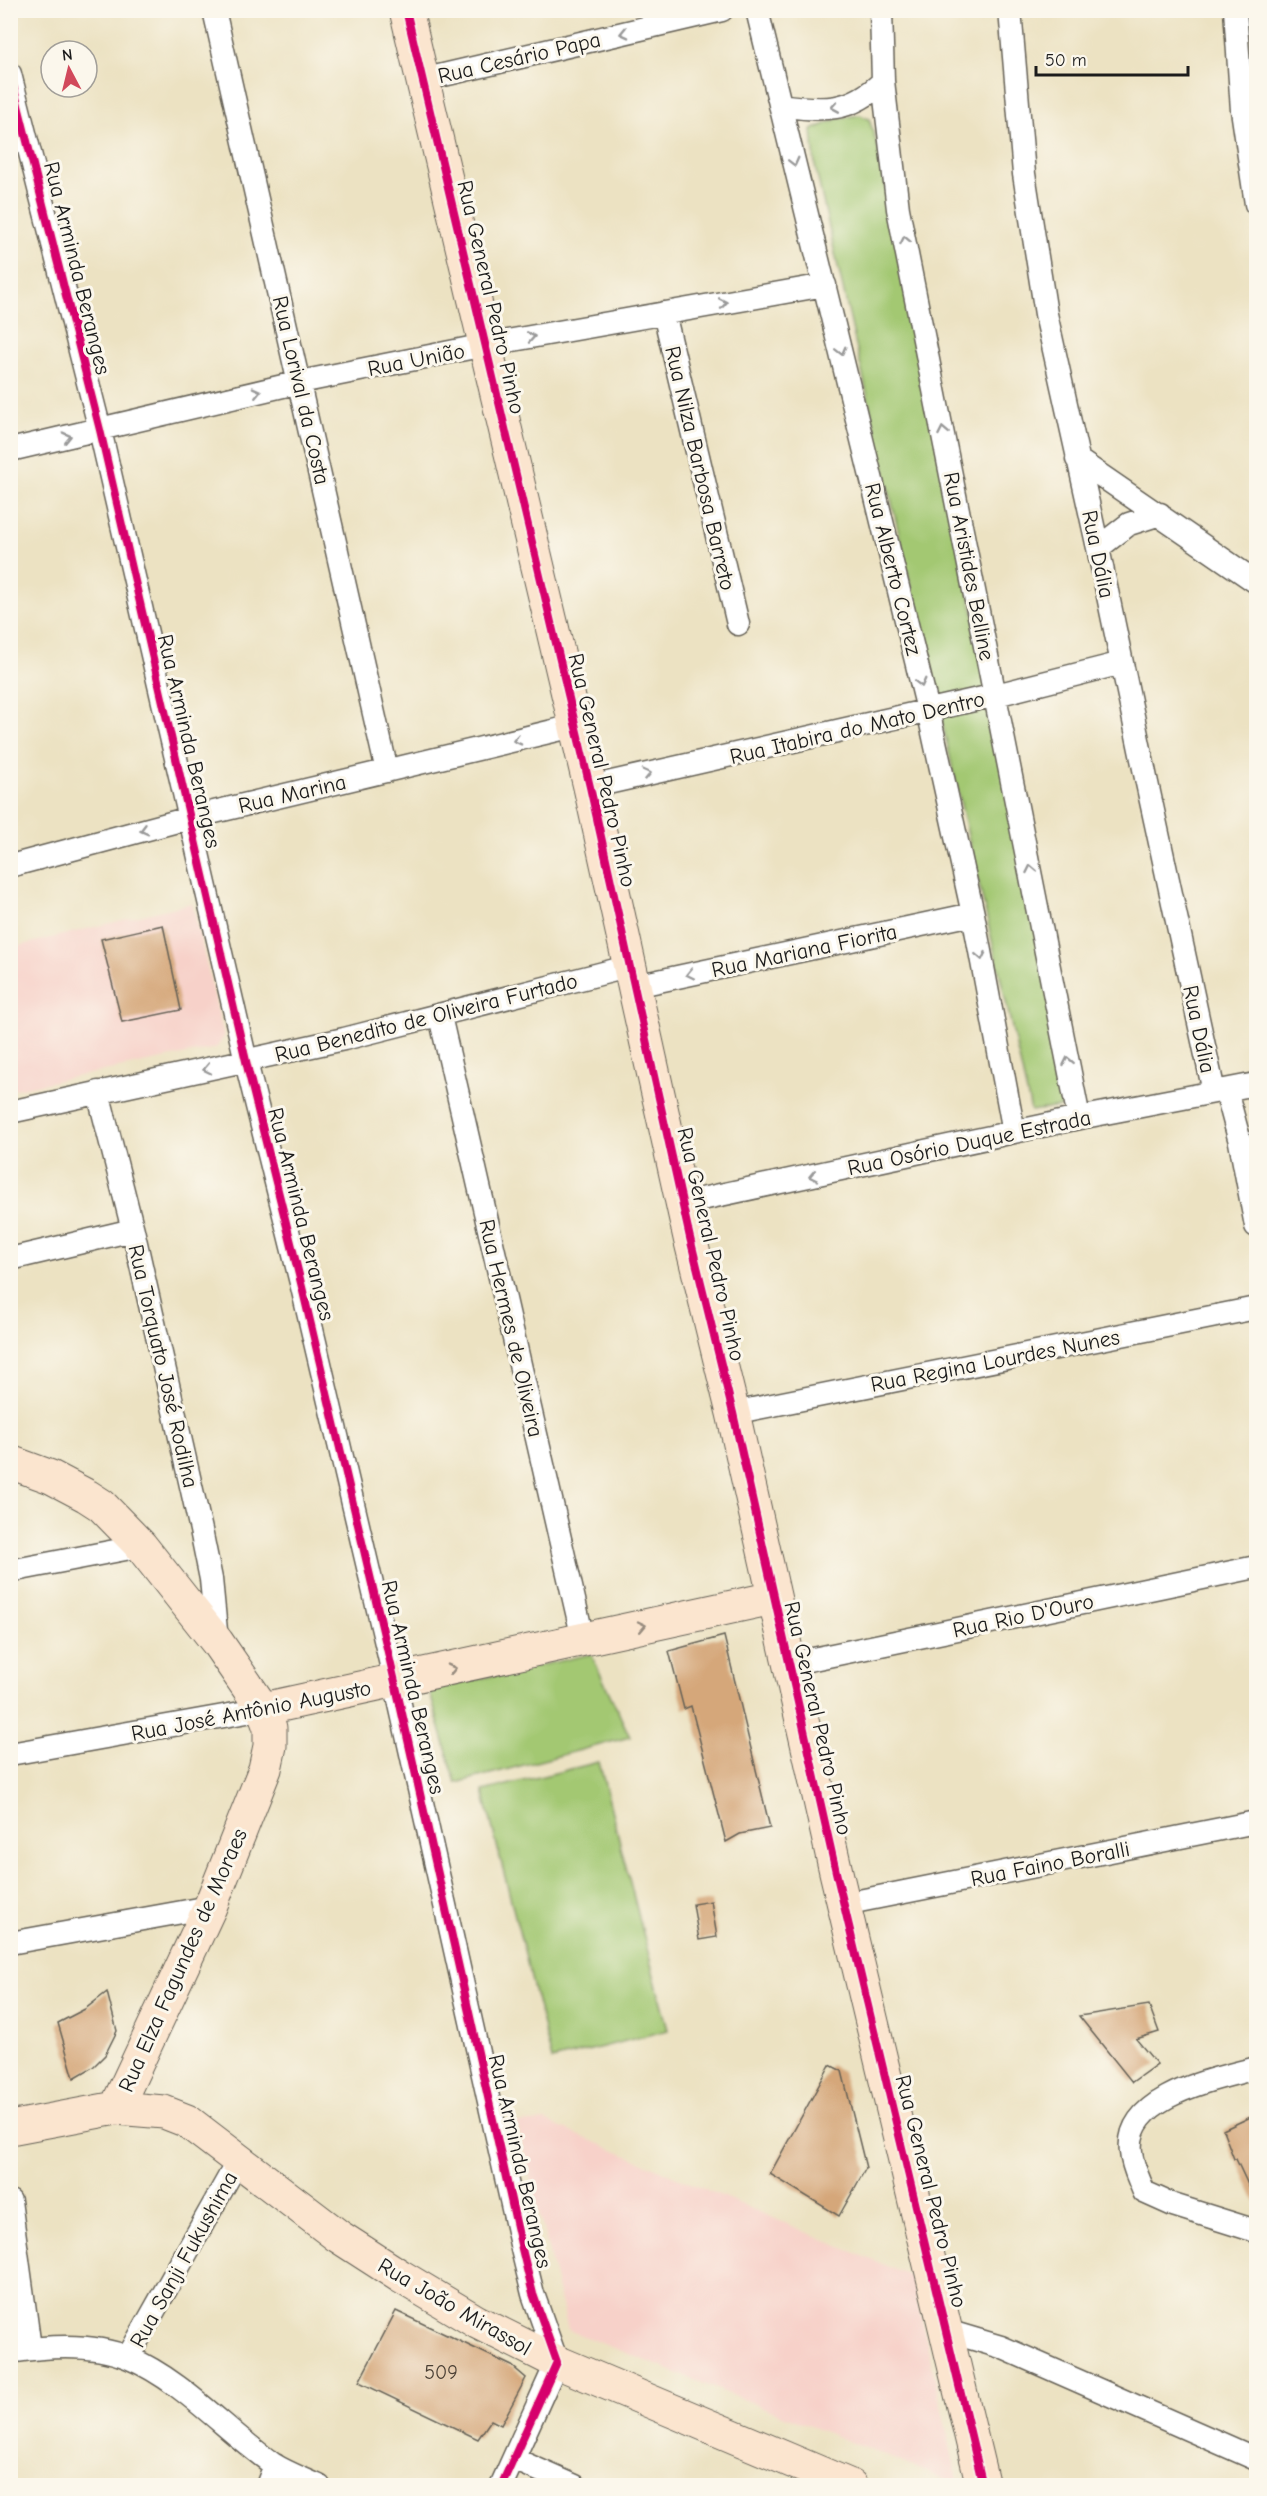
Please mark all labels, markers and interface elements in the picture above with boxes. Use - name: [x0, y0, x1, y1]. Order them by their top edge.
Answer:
- one-way arrow: [619, 26, 629, 39]
- street label: Rua Cesário Papa: [435, 27, 603, 89]
- north arrow: [39, 39, 99, 99]
- scale bar: [1036, 39, 1188, 77]
- text: N: [61, 46, 74, 65]
- text: 50 m: [1045, 50, 1087, 71]
- one-way arrow: [831, 100, 841, 113]
- one-way arrow: [786, 156, 799, 166]
- street label: Rua Arminda Beranges: [38, 159, 116, 377]
- street label: Rua General Pedro Pinho: [451, 178, 531, 417]
- one-way arrow: [899, 235, 912, 245]
- street label: Rua Lorival da Costa: [267, 293, 335, 487]
- one-way arrow: [717, 297, 727, 310]
- one-way arrow: [525, 331, 535, 344]
- street label: Rua União: [365, 338, 467, 382]
- street label: Rua Nilza Barbosa Barreto: [659, 343, 741, 593]
- one-way arrow: [834, 346, 847, 356]
- one-way arrow: [252, 387, 262, 400]
- one-way arrow: [937, 426, 950, 436]
- one-way arrow: [62, 432, 72, 445]
- street label: Rua Aristides Belline: [938, 470, 1000, 663]
- street label: Rua Alberto Cortez: [859, 480, 927, 659]
- street label: Rua Dália: [1076, 508, 1120, 601]
- street label: Rua Arminda Beranges: [152, 632, 226, 851]
- street label: Rua General Pedro Pinho: [562, 651, 642, 890]
- one-way arrow: [914, 678, 927, 688]
- street label: Rua Itabira do Mato Dentro: [727, 686, 987, 770]
- one-way arrow: [513, 732, 523, 745]
- street label: Rua Marina: [236, 769, 349, 819]
- one-way arrow: [642, 769, 652, 782]
- one-way arrow: [139, 823, 150, 835]
- one-way arrow: [1025, 865, 1038, 875]
- street label: Rua Mariana Fiorita: [709, 919, 899, 983]
- one-way arrow: [974, 951, 987, 961]
- one-way arrow: [685, 967, 695, 980]
- street label: Rua Benedito de Oliveira Furtado: [272, 968, 580, 1068]
- street label: Rua Dália: [1177, 983, 1221, 1076]
- one-way arrow: [1062, 1056, 1075, 1066]
- one-way arrow: [202, 1062, 212, 1075]
- street label: Rua Osório Duque Estrada: [845, 1104, 1093, 1181]
- street label: Rua Arminda Beranges: [262, 1105, 340, 1323]
- street label: Rua General Pedro Pinho: [671, 1125, 751, 1364]
- one-way arrow: [809, 1169, 819, 1182]
- street label: Rua Hermes de Oliveira: [473, 1217, 549, 1440]
- street label: Rua Torquato José Rodilha: [122, 1242, 204, 1491]
- street label: Rua Regina Lourdes Nunes: [868, 1324, 1122, 1398]
- street label: Rua Arminda Beranges: [376, 1578, 450, 1797]
- street label: Rua Rio D'Ouro: [950, 1588, 1096, 1644]
- street label: Rua General Pedro Pinho: [778, 1599, 858, 1838]
- one-way arrow: [637, 1621, 647, 1634]
- one-way arrow: [447, 1664, 457, 1677]
- street label: Rua José Antônio Augusto: [129, 1675, 373, 1747]
- street label: Rua Elza Fagundes de Moraes: [113, 1825, 253, 2096]
- street label: Rua Faino Boralli: [968, 1836, 1132, 1892]
- street label: Rua Arminda Beranges: [483, 2052, 557, 2271]
- street label: Rua General Pedro Pinho: [889, 2072, 973, 2310]
- street label: Rua Sanji Fukushima: [125, 2167, 243, 2352]
- street label: Rua João Mirassol: [373, 2252, 536, 2361]
- house number: 509: [424, 2361, 458, 2384]

